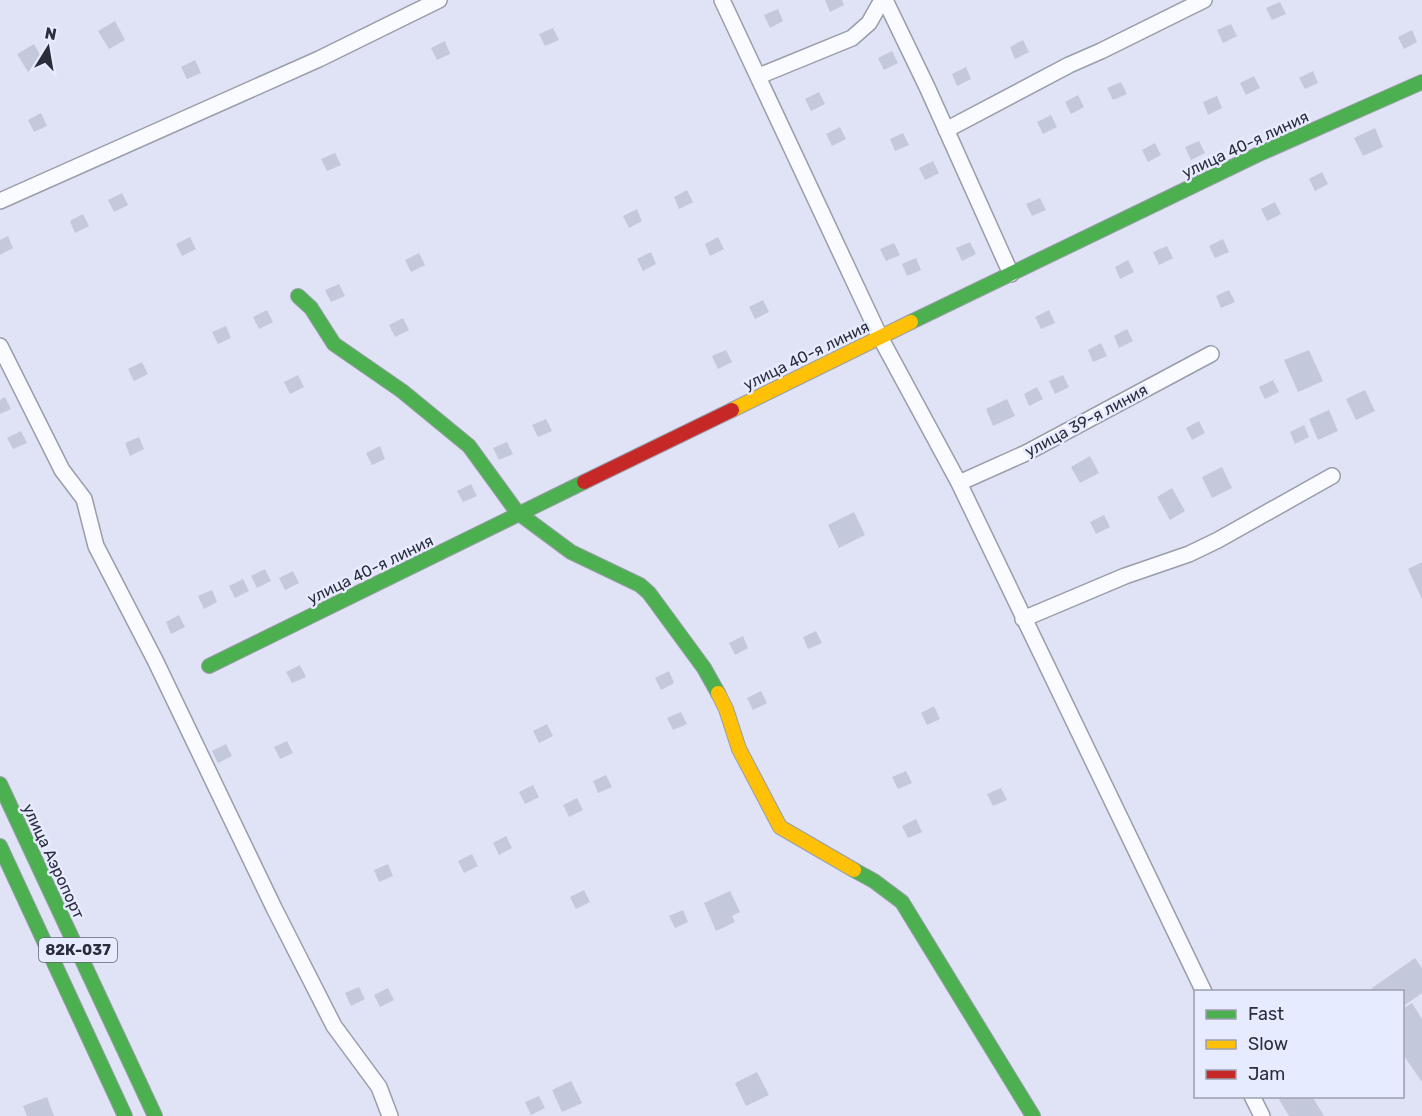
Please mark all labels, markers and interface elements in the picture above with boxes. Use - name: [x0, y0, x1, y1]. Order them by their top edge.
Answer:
- north arrow: [18, 18, 78, 78]
- text: N: [43, 23, 58, 44]
- street label: улица 40-я линия: [1179, 107, 1312, 182]
- street label: улица 40-я линия: [740, 317, 872, 394]
- street label: улица 39-я линия: [1022, 380, 1151, 461]
- street label: улица 40-я линия: [304, 531, 436, 608]
- street label: улица Аэропорт: [19, 801, 88, 922]
- road number: 82К-037: [39, 938, 117, 962]
- legend: [1194, 990, 1404, 1098]
- text: Fast: [1248, 1003, 1284, 1025]
- text: Slow: [1248, 1033, 1288, 1055]
- text: Jam: [1248, 1063, 1285, 1085]

